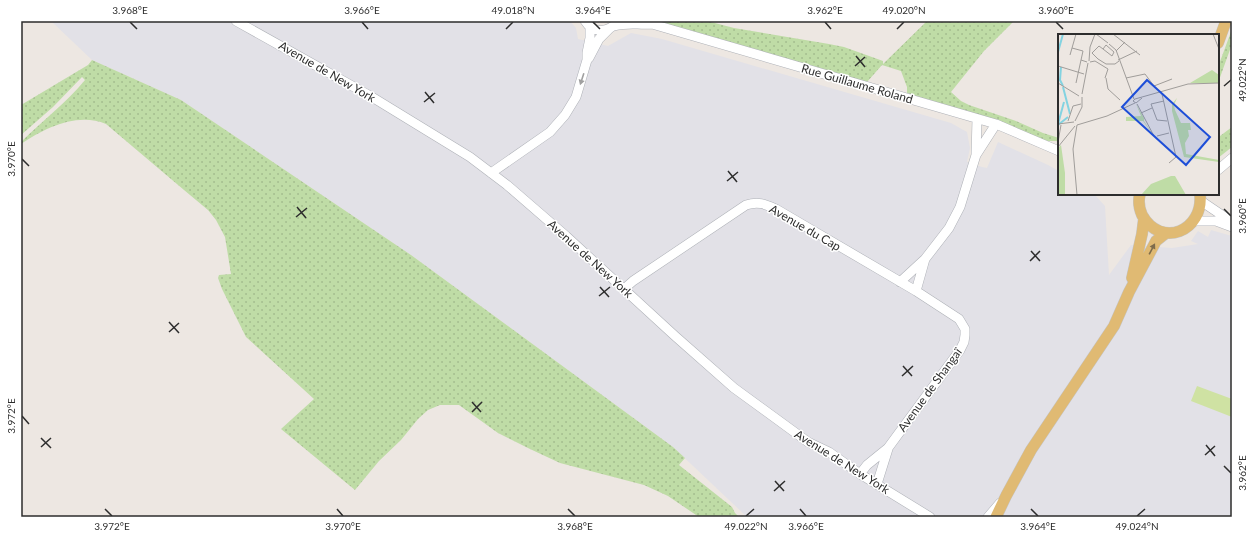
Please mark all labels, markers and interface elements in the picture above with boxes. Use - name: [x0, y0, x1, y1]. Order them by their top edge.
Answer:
- text: 3.968°E: [112, 4, 148, 16]
- text: 3.966°E: [344, 4, 380, 16]
- text: 49.018°N: [491, 4, 535, 16]
- text: 3.964°E: [575, 4, 611, 16]
- text: 3.962°E: [807, 4, 843, 16]
- text: 49.020°N: [882, 4, 926, 16]
- text: 3.960°E: [1038, 4, 1074, 16]
- inset map: [1058, 34, 1219, 195]
- street label: Avenue de New York: [276, 38, 379, 106]
- text: 49.022°N: [1236, 58, 1248, 102]
- street label: Rue Guillaume Roland: [800, 60, 915, 107]
- one-way arrow: [578, 73, 584, 85]
- text: 3.970°E: [5, 141, 17, 177]
- text: 3.960°E: [1236, 198, 1248, 234]
- street label: Avenue du Cap: [767, 201, 844, 254]
- street label: Avenue de New York: [545, 216, 637, 301]
- one-way arrow: [1149, 243, 1155, 254]
- street label: Avenue de Shangaï: [894, 344, 966, 434]
- text: 3.972°E: [5, 398, 17, 434]
- street label: Avenue de New York: [792, 426, 893, 497]
- text: 3.962°E: [1236, 455, 1248, 491]
- text: 3.972°E: [94, 520, 130, 532]
- text: 3.970°E: [325, 520, 361, 532]
- text: 3.968°E: [557, 520, 593, 532]
- text: 49.022°N: [724, 520, 768, 532]
- text: 3.966°E: [788, 520, 824, 532]
- text: 3.964°E: [1020, 520, 1056, 532]
- text: 49.024°N: [1115, 520, 1159, 532]

